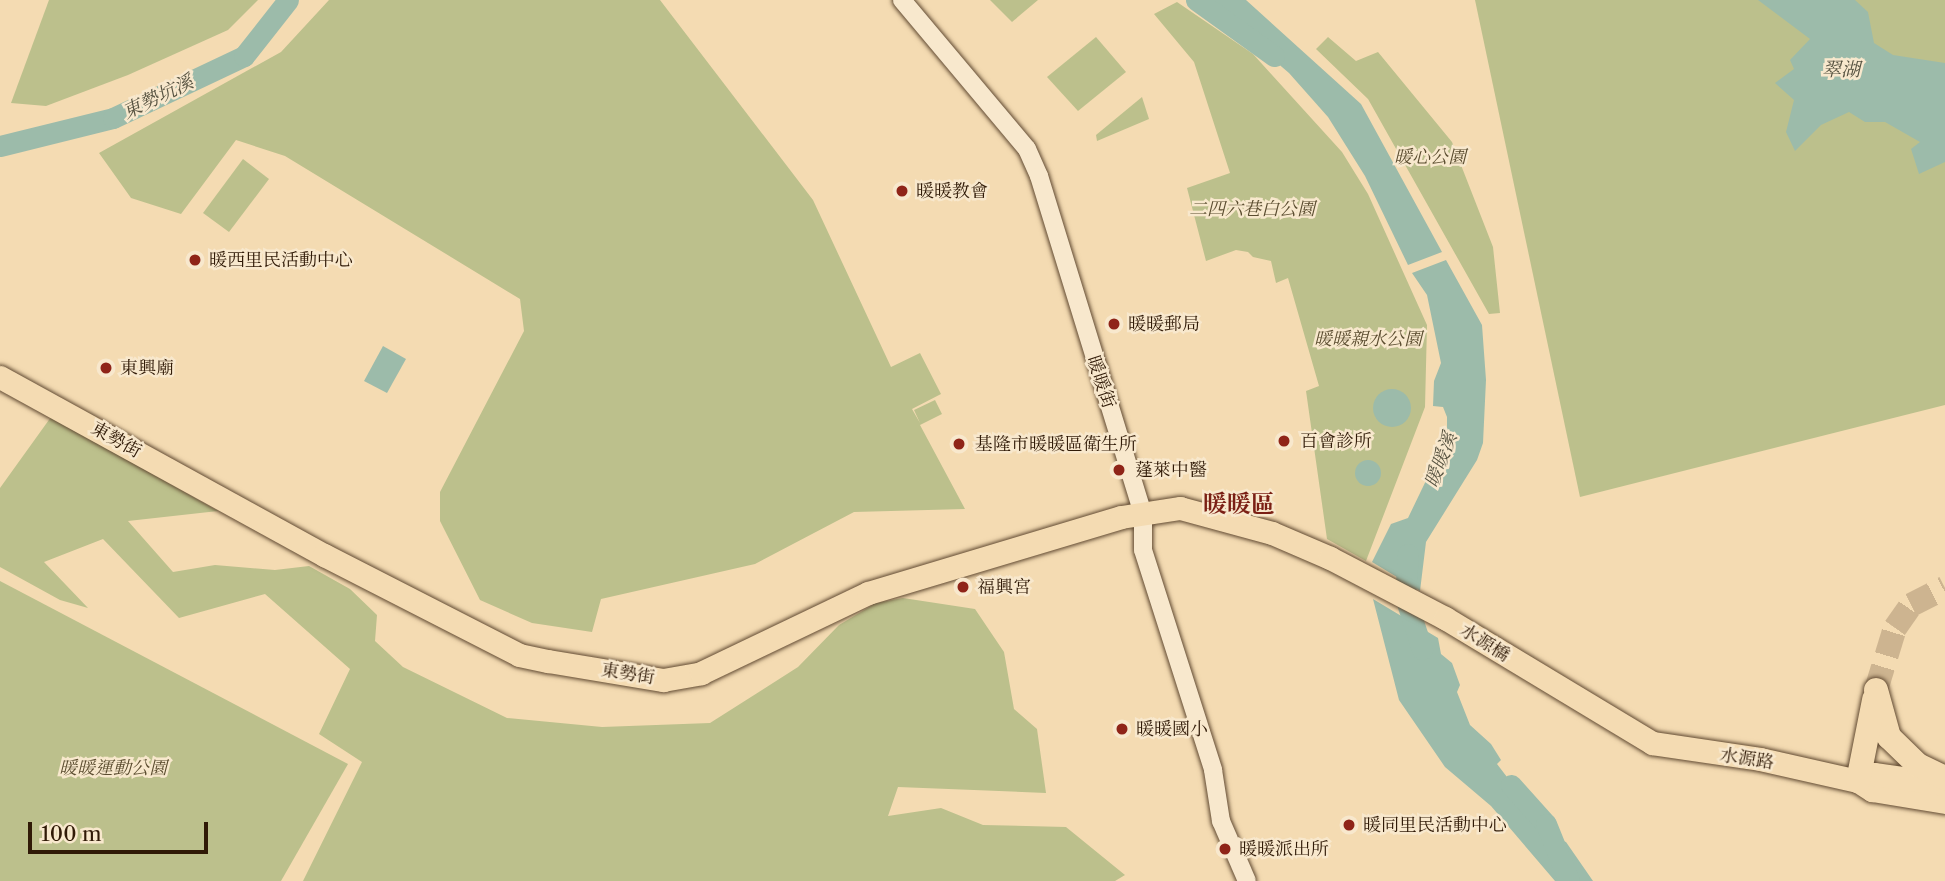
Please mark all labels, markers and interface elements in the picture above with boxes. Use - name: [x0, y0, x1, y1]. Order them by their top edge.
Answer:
- water label: 翠湖: [1822, 59, 1860, 81]
- water label: 東勢坑溪: [119, 70, 197, 124]
- park label: 暖心公園: [1394, 146, 1466, 168]
- place label: 暖暖教會: [916, 180, 988, 202]
- marker: 暖暖教會: [894, 183, 910, 199]
- park label: 二四六巷白公園: [1189, 198, 1315, 220]
- place label: 暖西里民活動中心: [209, 249, 353, 271]
- marker: 暖西里民活動中心: [187, 252, 203, 268]
- place label: 暖暖郵局: [1128, 313, 1200, 335]
- marker: 暖暖郵局: [1106, 316, 1122, 332]
- park label: 暖暖親水公園: [1314, 328, 1422, 350]
- street label: 暖暖街: [1082, 353, 1120, 411]
- place label: 東興廟: [120, 357, 174, 379]
- marker: 東興廟: [98, 360, 114, 376]
- street label: 東勢街: [87, 417, 145, 463]
- water label: 暖暖溪: [1420, 429, 1462, 491]
- place label: 百會診所: [1300, 430, 1372, 452]
- marker: 百會診所: [1274, 431, 1294, 451]
- place label: 基隆市暖暖區衛生所: [975, 433, 1137, 455]
- marker: 基隆市暖暖區衛生所: [949, 434, 969, 454]
- place label: 蓬萊中醫: [1135, 459, 1207, 481]
- marker: 蓬萊中醫: [1109, 460, 1129, 480]
- district label: 暖暖區: [1203, 490, 1275, 518]
- place label: 福興宮: [977, 576, 1031, 598]
- marker: 福興宮: [955, 579, 971, 595]
- street label: 水源橋: [1456, 620, 1514, 666]
- street label: 東勢街: [600, 659, 656, 689]
- place label: 暖暖國小: [1136, 718, 1208, 740]
- marker: 暖暖國小: [1114, 721, 1130, 737]
- street label: 水源路: [1719, 744, 1775, 774]
- park label: 暖暖運動公園: [59, 757, 167, 779]
- scale bar: [32, 808, 212, 852]
- place label: 暖同里民活動中心: [1363, 814, 1507, 836]
- marker: 暖同里民活動中心: [1341, 817, 1357, 833]
- text: 100 m: [41, 821, 102, 846]
- place label: 暖暖派出所: [1239, 838, 1329, 860]
- marker: 暖暖派出所: [1217, 841, 1233, 857]

